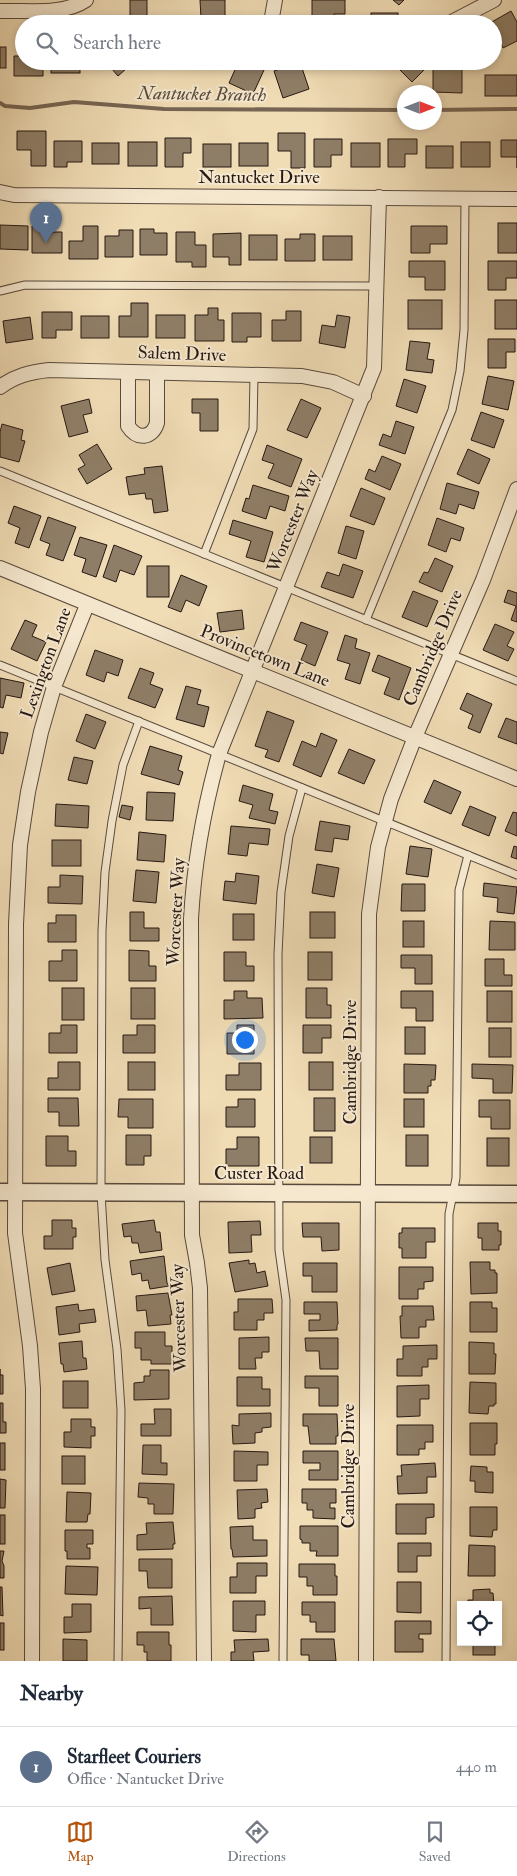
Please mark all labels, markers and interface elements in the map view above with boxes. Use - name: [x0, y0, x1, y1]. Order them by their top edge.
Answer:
- search box: [15, 15, 502, 70]
- icon: search: [33, 29, 61, 57]
- text: Search here: [73, 31, 161, 55]
- water label: Nantucket Branch: [136, 81, 267, 107]
- north arrow: [397, 85, 442, 130]
- street label: Nantucket Drive: [198, 166, 320, 189]
- pin: 1: [30, 202, 62, 243]
- street label: Salem Drive: [137, 341, 227, 367]
- street label: Worcester Way: [262, 465, 324, 577]
- street label: Cambridge Drive: [398, 586, 468, 710]
- street label: Lexington Lane: [15, 604, 77, 722]
- street label: Provincetown Lane: [197, 620, 334, 693]
- street label: Worcester Way: [162, 856, 190, 968]
- street label: Cambridge Drive: [339, 999, 362, 1124]
- your location: [232, 1027, 258, 1053]
- street label: Custer Road: [214, 1162, 304, 1185]
- street label: Worcester Way: [166, 1262, 192, 1374]
- street label: Cambridge Drive: [337, 1403, 360, 1528]
- map controls: [457, 1601, 502, 1646]
- button: locate: [457, 1601, 502, 1646]
- text: Nearby: [20, 1680, 83, 1707]
- text: Starfleet Couriers: [67, 1745, 201, 1769]
- text: 1: [33, 1757, 39, 1777]
- text: 440 m: [456, 1757, 497, 1777]
- text: Office · Nantucket Drive: [67, 1769, 224, 1789]
- tab: Map: [66, 1818, 94, 1865]
- tab: Directions: [227, 1818, 286, 1865]
- tab: Saved: [419, 1818, 451, 1865]

